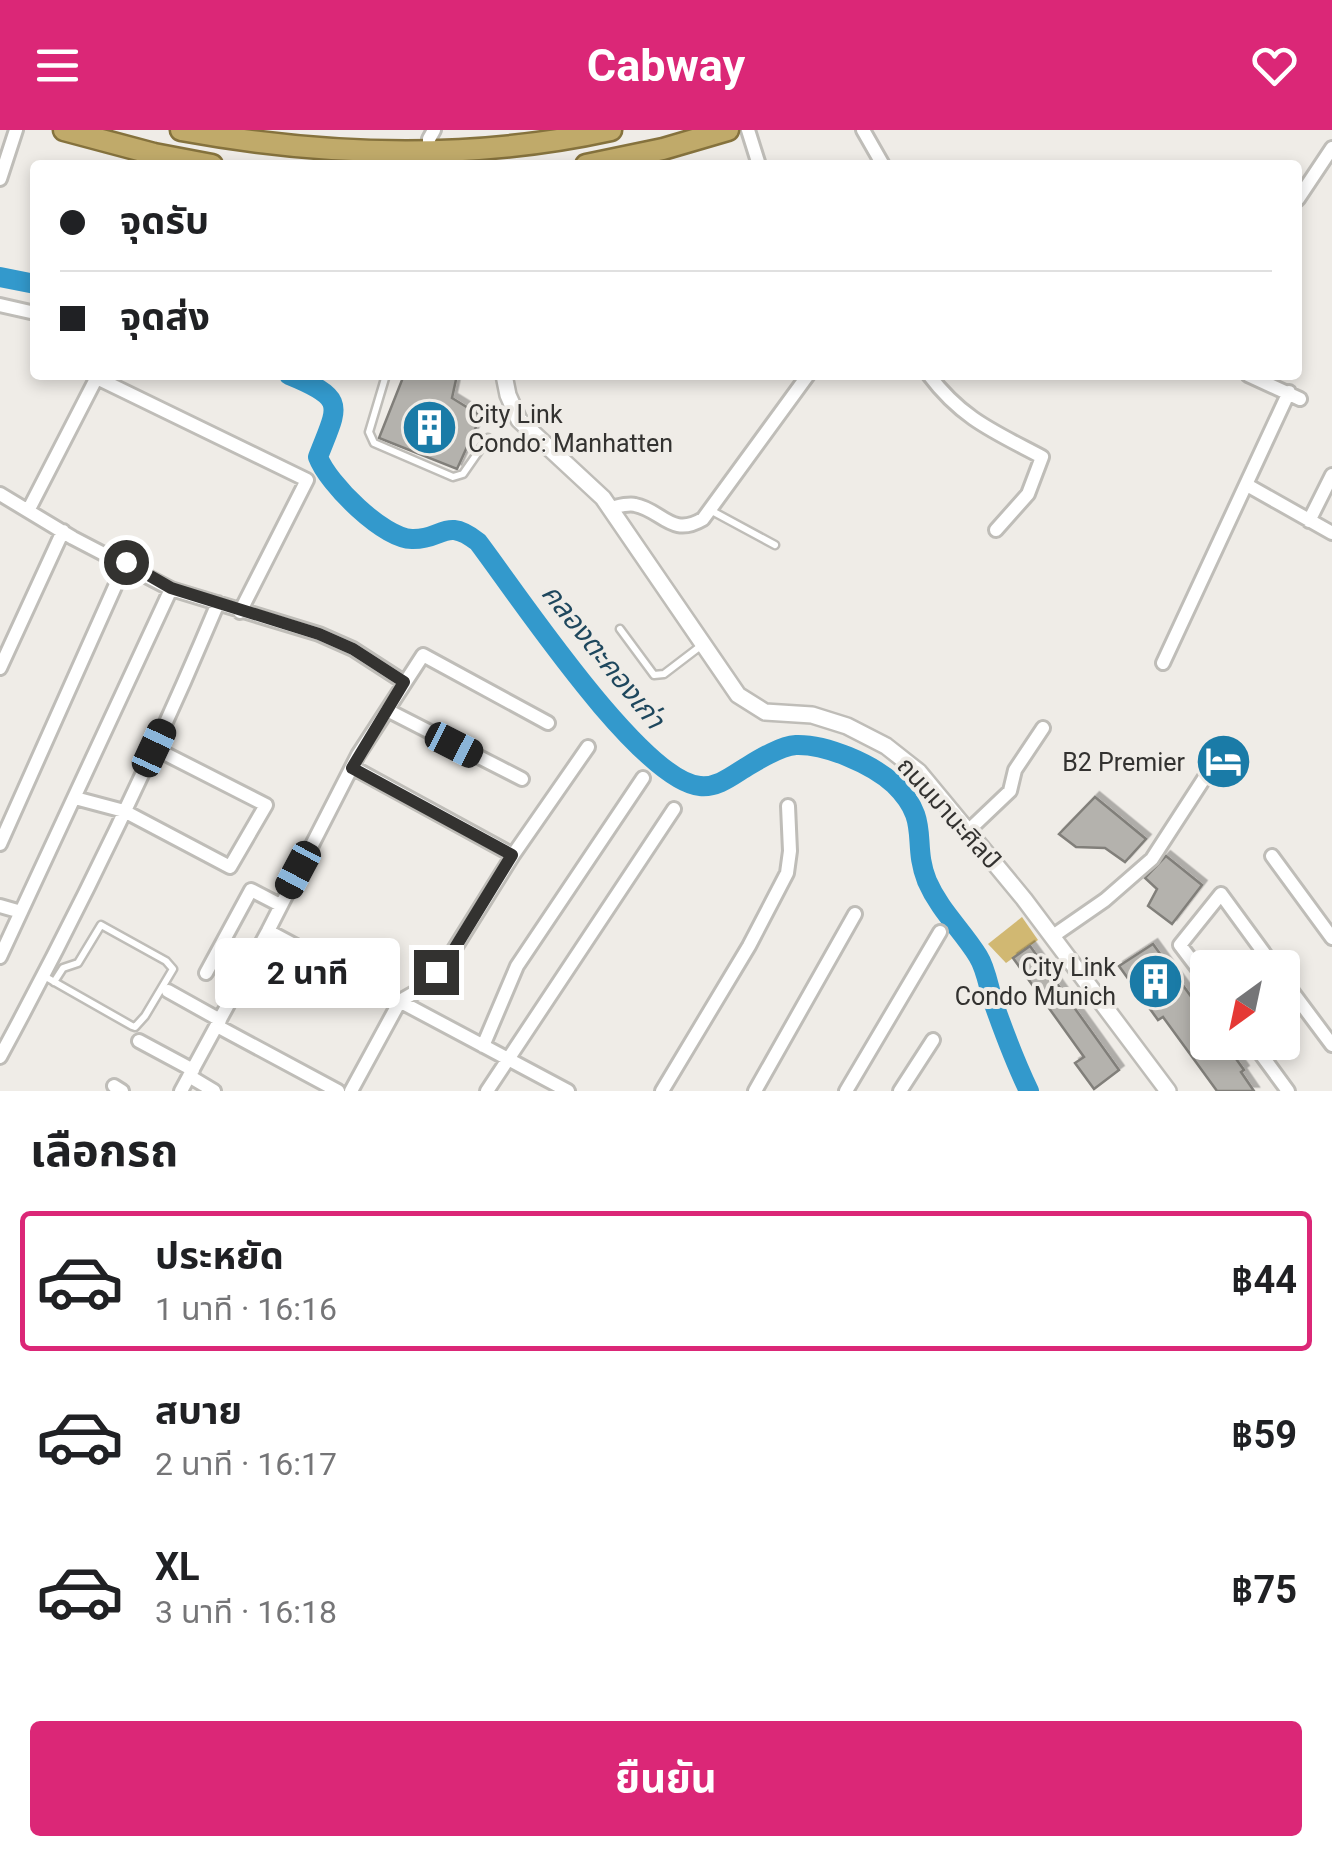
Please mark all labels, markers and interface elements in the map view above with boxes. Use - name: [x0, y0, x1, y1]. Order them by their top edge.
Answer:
- icon: menu: [30, 38, 85, 93]
- icon: heart: [1247, 38, 1302, 93]
- text: Cabway: [587, 39, 745, 92]
- text: จุดรับ: [120, 199, 209, 243]
- text: จุดส่ง: [120, 295, 210, 339]
- building icon: City Link Condo: Manhatten: [399, 398, 459, 458]
- place label: City Link Condo: Manhatten: [468, 400, 673, 458]
- route start: [104, 540, 149, 585]
- water label: คลองตะคองเก่า: [535, 577, 672, 736]
- car: [128, 714, 180, 782]
- car: [420, 718, 488, 772]
- hotel icon: B2 Premier: [1194, 732, 1254, 792]
- place label: B2 Premier: [1062, 748, 1186, 777]
- street label: ถนนมานะศิลป์: [891, 751, 1007, 875]
- car: [271, 836, 325, 904]
- callout: 2 นาที: [216, 937, 401, 1007]
- route end: [414, 950, 459, 995]
- north arrow: [1190, 950, 1300, 1060]
- map controls: [1190, 950, 1300, 1060]
- building icon: City Link Condo Munich: [1125, 951, 1185, 1011]
- place label: City Link Condo Munich: [955, 953, 1116, 1011]
- text: 2 นาที: [267, 954, 348, 992]
- text: เลือกรถ: [30, 1124, 178, 1177]
- text: ประหยัด: [155, 1234, 284, 1278]
- icon: car: [35, 1236, 125, 1326]
- text: ฿44: [1231, 1258, 1297, 1302]
- text: 1 นาที · 16:16: [155, 1290, 337, 1328]
- text: สบาย: [155, 1389, 242, 1433]
- icon: car: [35, 1391, 125, 1481]
- text: ฿59: [1231, 1413, 1297, 1457]
- text: 2 นาที · 16:17: [155, 1445, 337, 1483]
- text: XL: [155, 1545, 200, 1589]
- icon: car: [35, 1546, 125, 1636]
- text: ฿75: [1231, 1568, 1297, 1612]
- text: 3 นาที · 16:18: [155, 1593, 337, 1631]
- button: ยืนยัน: [30, 1721, 1302, 1836]

